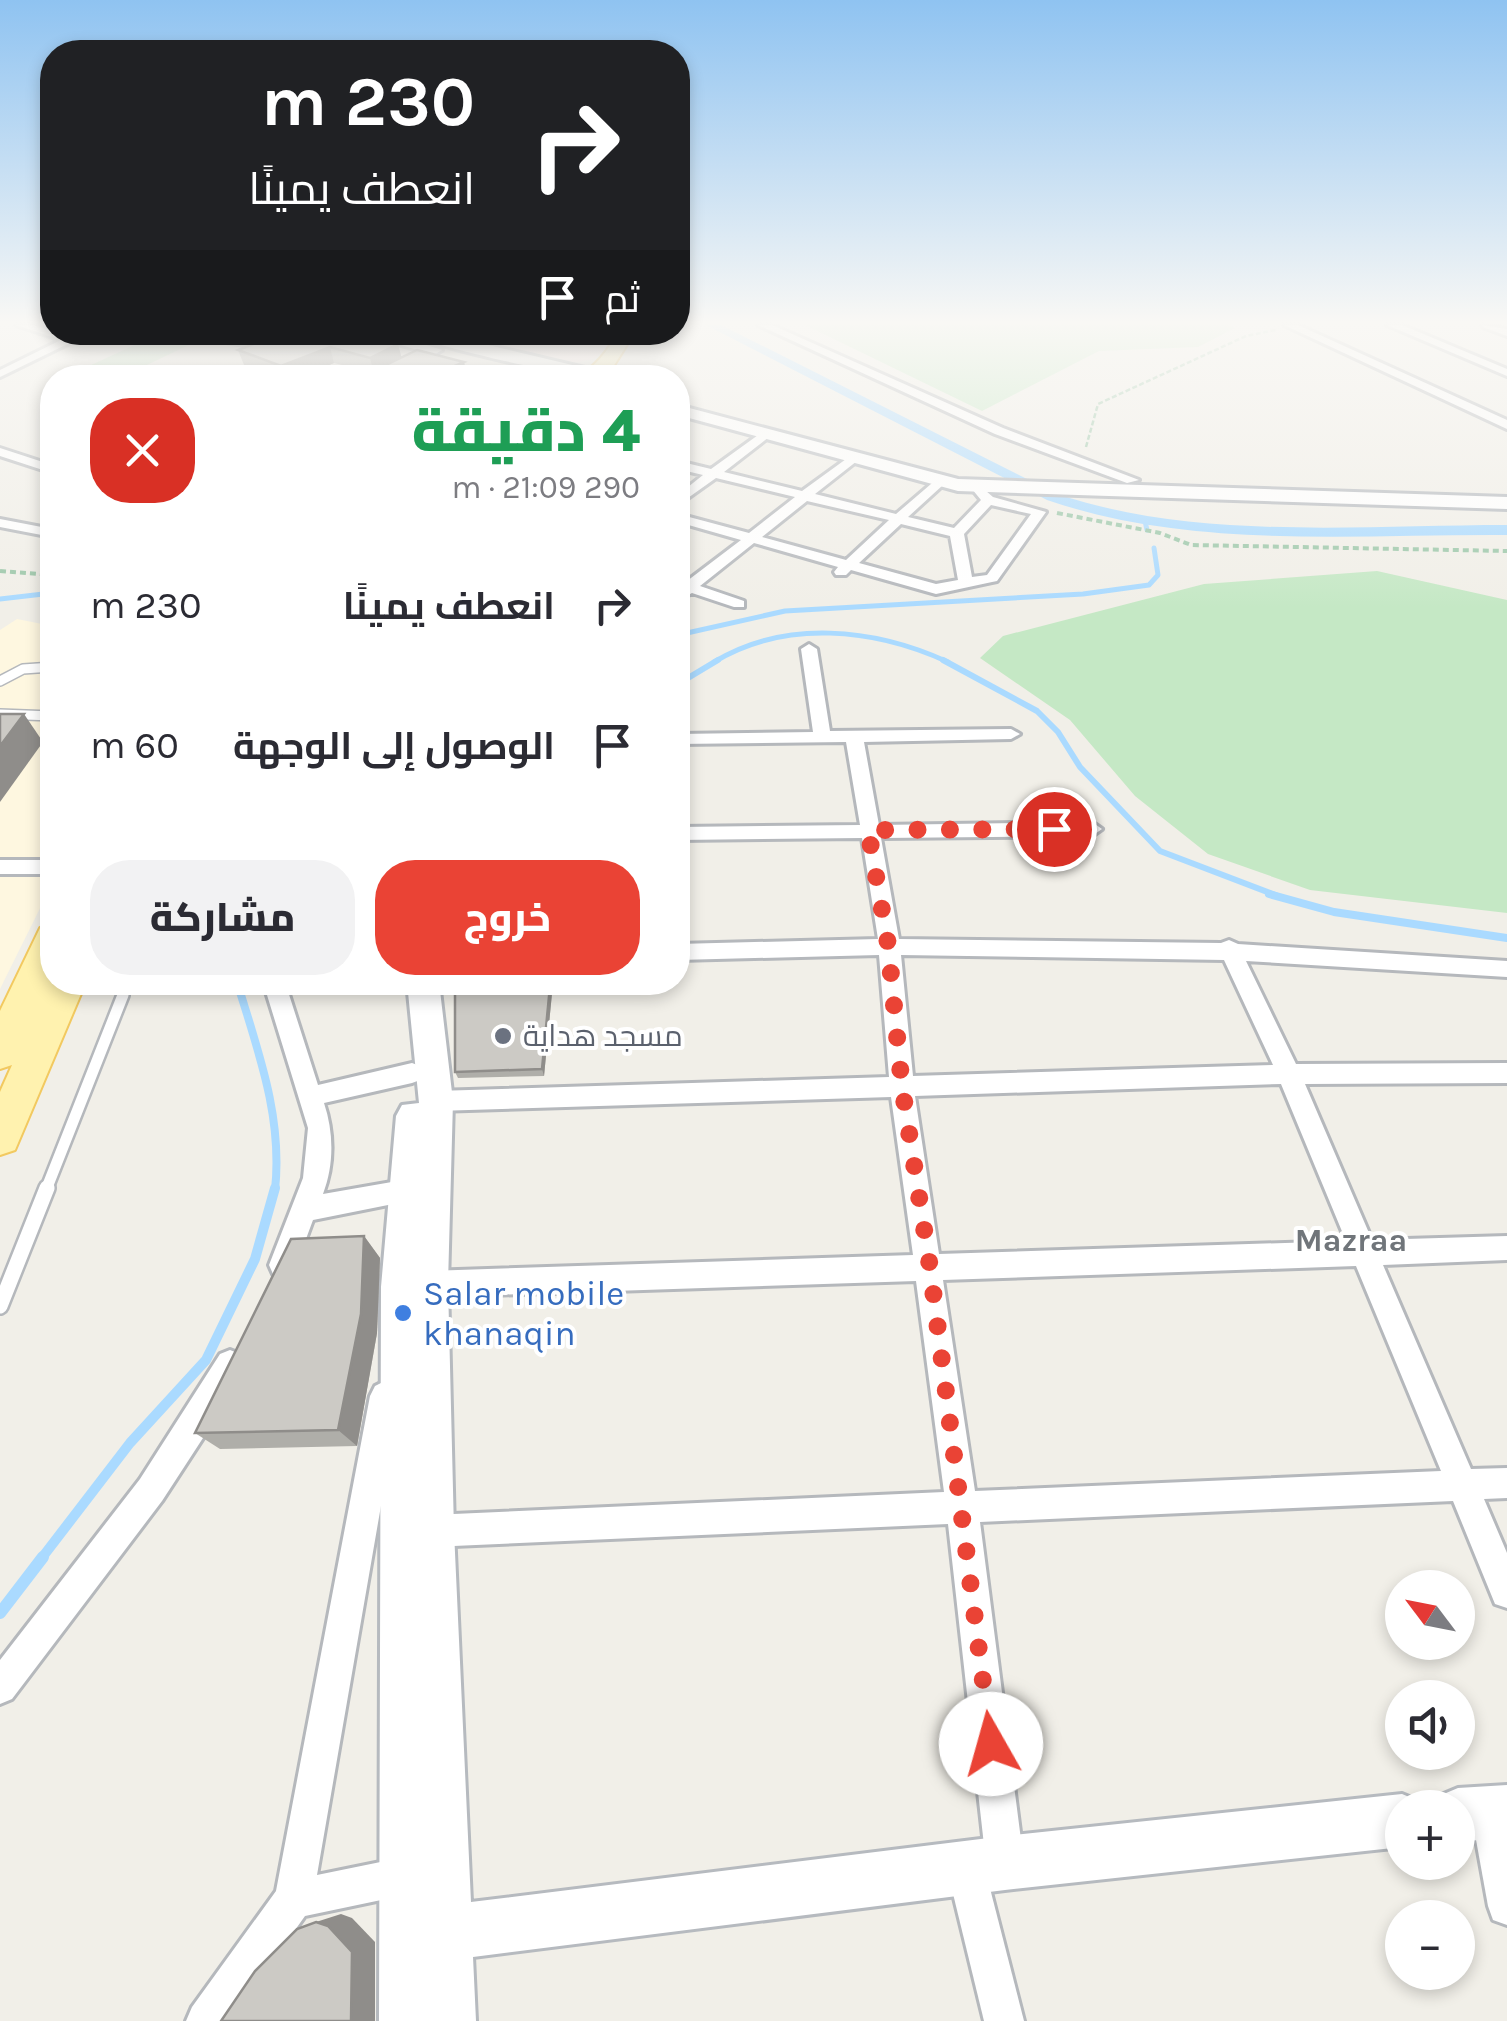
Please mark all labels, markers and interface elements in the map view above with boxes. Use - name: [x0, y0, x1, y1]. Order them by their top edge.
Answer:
- text: 230 m: [261, 61, 475, 143]
- icon: right: [510, 80, 640, 210]
- text: انعطف يمينًا: [248, 163, 475, 215]
- icon: arrive: [530, 270, 585, 325]
- text: ثم: [605, 277, 640, 322]
- text: 4 دقيقة: [412, 396, 640, 466]
- button: close: [90, 398, 195, 503]
- text: 290 m · 21:09: [451, 469, 640, 506]
- icon: right: [585, 578, 640, 633]
- text: 230 m: [90, 583, 202, 628]
- text: انعطف يمينًا: [343, 584, 555, 629]
- icon: arrive: [585, 718, 640, 773]
- text: 60 m: [90, 723, 179, 768]
- text: الوصول إلى الوجهة: [233, 724, 555, 769]
- pin: [1012, 787, 1097, 872]
- icon: arrive: [1027, 802, 1082, 857]
- button: مشاركة: [90, 860, 355, 975]
- button: خروج: [375, 860, 640, 975]
- place label: مسجد هداية: [523, 1018, 683, 1054]
- marker: مسجد هداية: [492, 1025, 514, 1047]
- district label: Mazraa: [1295, 1222, 1407, 1259]
- place label: Salar mobile khanaqin: [423, 1273, 624, 1354]
- marker: Salar mobile khanaqin: [392, 1302, 414, 1324]
- north arrow: [1385, 1570, 1475, 1660]
- map controls: [1385, 1570, 1475, 1990]
- button: sound: [1385, 1680, 1475, 1770]
- position arrow: [939, 1692, 1043, 1796]
- button: +: [1385, 1790, 1475, 1880]
- button: −: [1385, 1900, 1475, 1990]

